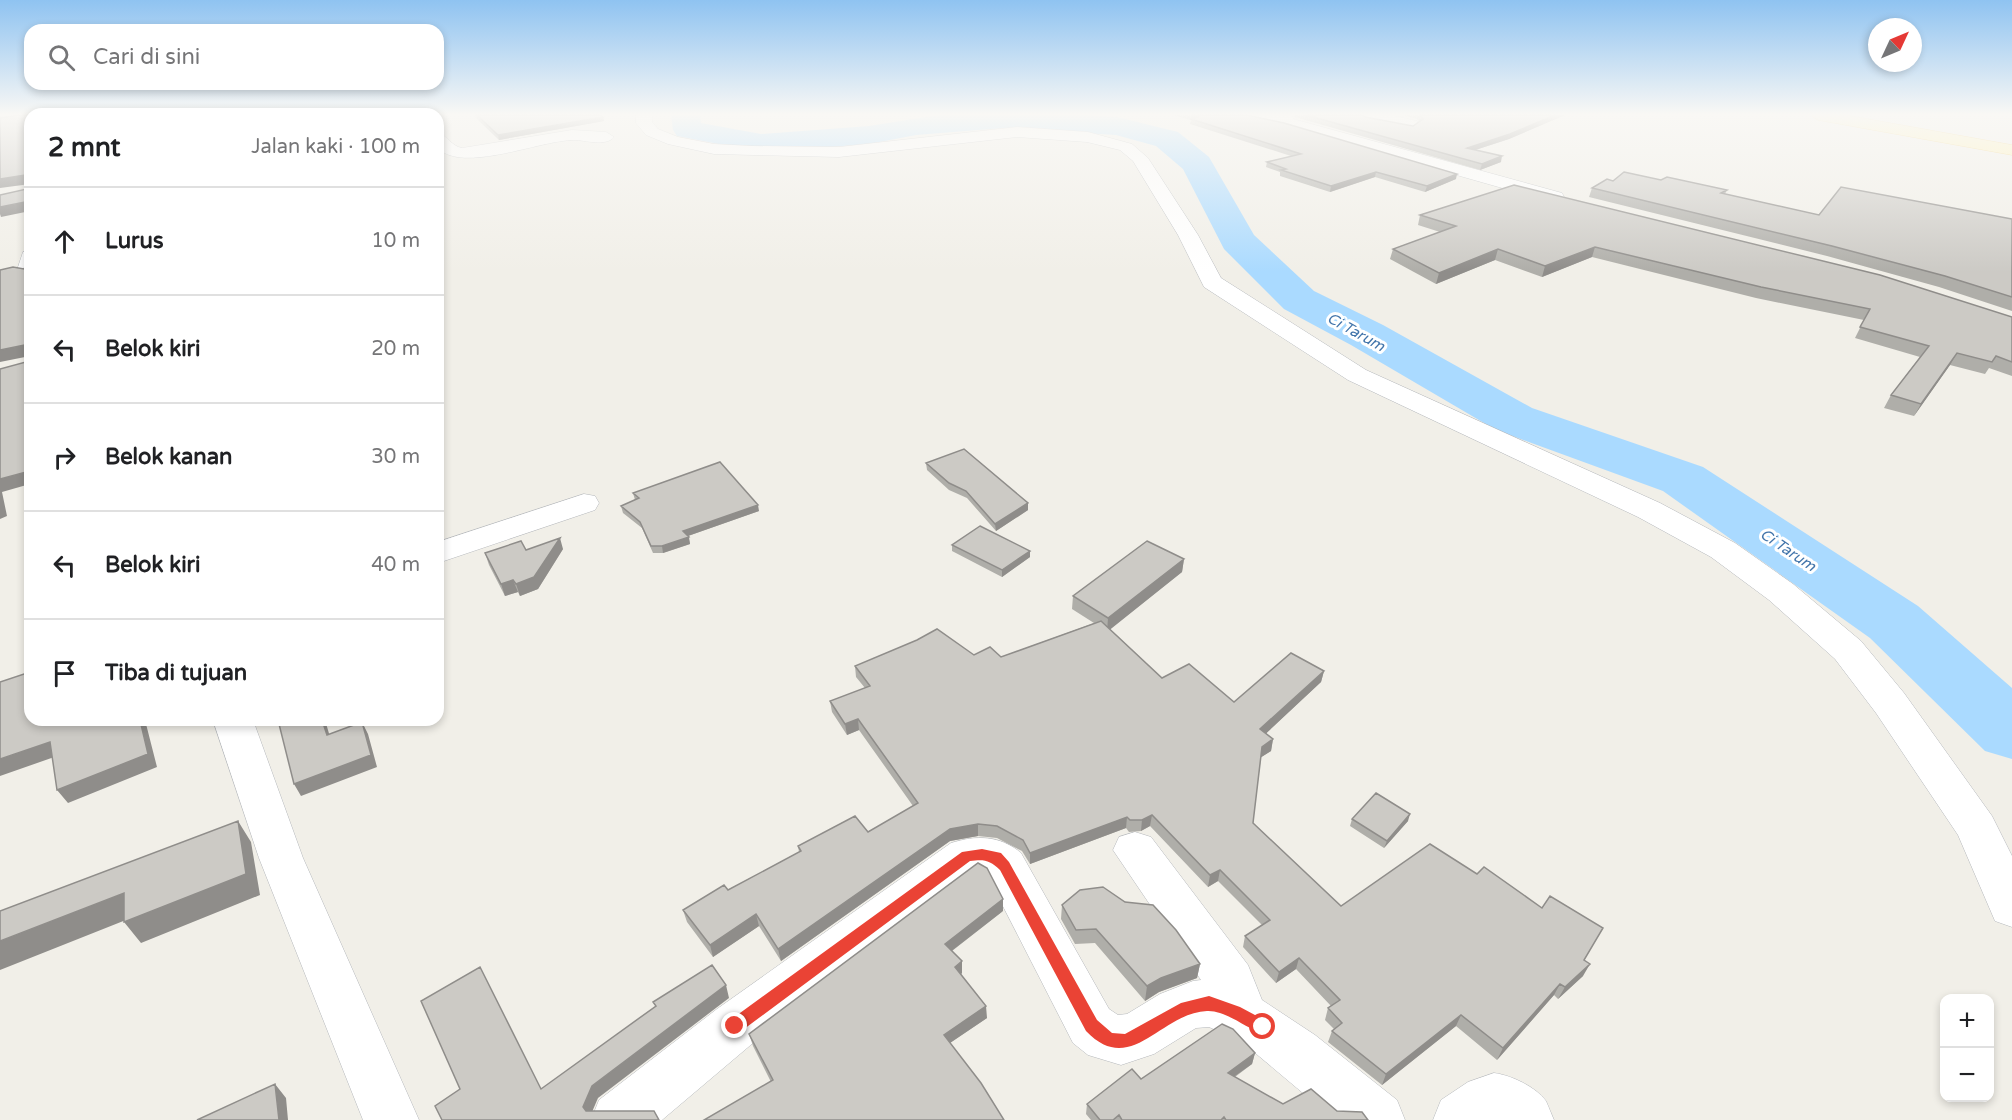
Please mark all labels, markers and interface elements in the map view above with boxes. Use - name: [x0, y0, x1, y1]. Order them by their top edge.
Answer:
- north arrow: [1868, 18, 1922, 72]
- search box: [24, 24, 444, 90]
- icon: search: [45, 41, 78, 74]
- text: Cari di sini: [93, 44, 200, 70]
- text: 2 mnt: [48, 132, 120, 163]
- text: Jalan kaki · 100 m: [251, 135, 420, 159]
- icon: ahead: [48, 225, 81, 258]
- text: Lurus: [105, 228, 163, 254]
- text: 10 m: [371, 229, 420, 253]
- water label: Ci Tarum: [1324, 309, 1389, 356]
- icon: left: [48, 333, 81, 366]
- text: Belok kiri: [105, 336, 201, 362]
- text: 20 m: [371, 337, 420, 361]
- icon: right: [48, 441, 81, 474]
- text: Belok kanan: [105, 444, 232, 470]
- text: 30 m: [371, 445, 420, 469]
- water label: Ci Tarum: [1757, 525, 1820, 576]
- icon: left: [48, 549, 81, 582]
- text: Belok kiri: [105, 552, 201, 578]
- text: 40 m: [371, 553, 420, 577]
- icon: arrive: [48, 657, 81, 690]
- text: Tiba di tujuan: [105, 660, 247, 686]
- map controls: [1940, 994, 1994, 1102]
- button: +: [1940, 994, 1994, 1048]
- route end: [721, 1012, 747, 1038]
- route start: [1249, 1013, 1275, 1039]
- button: −: [1940, 1048, 1994, 1102]

